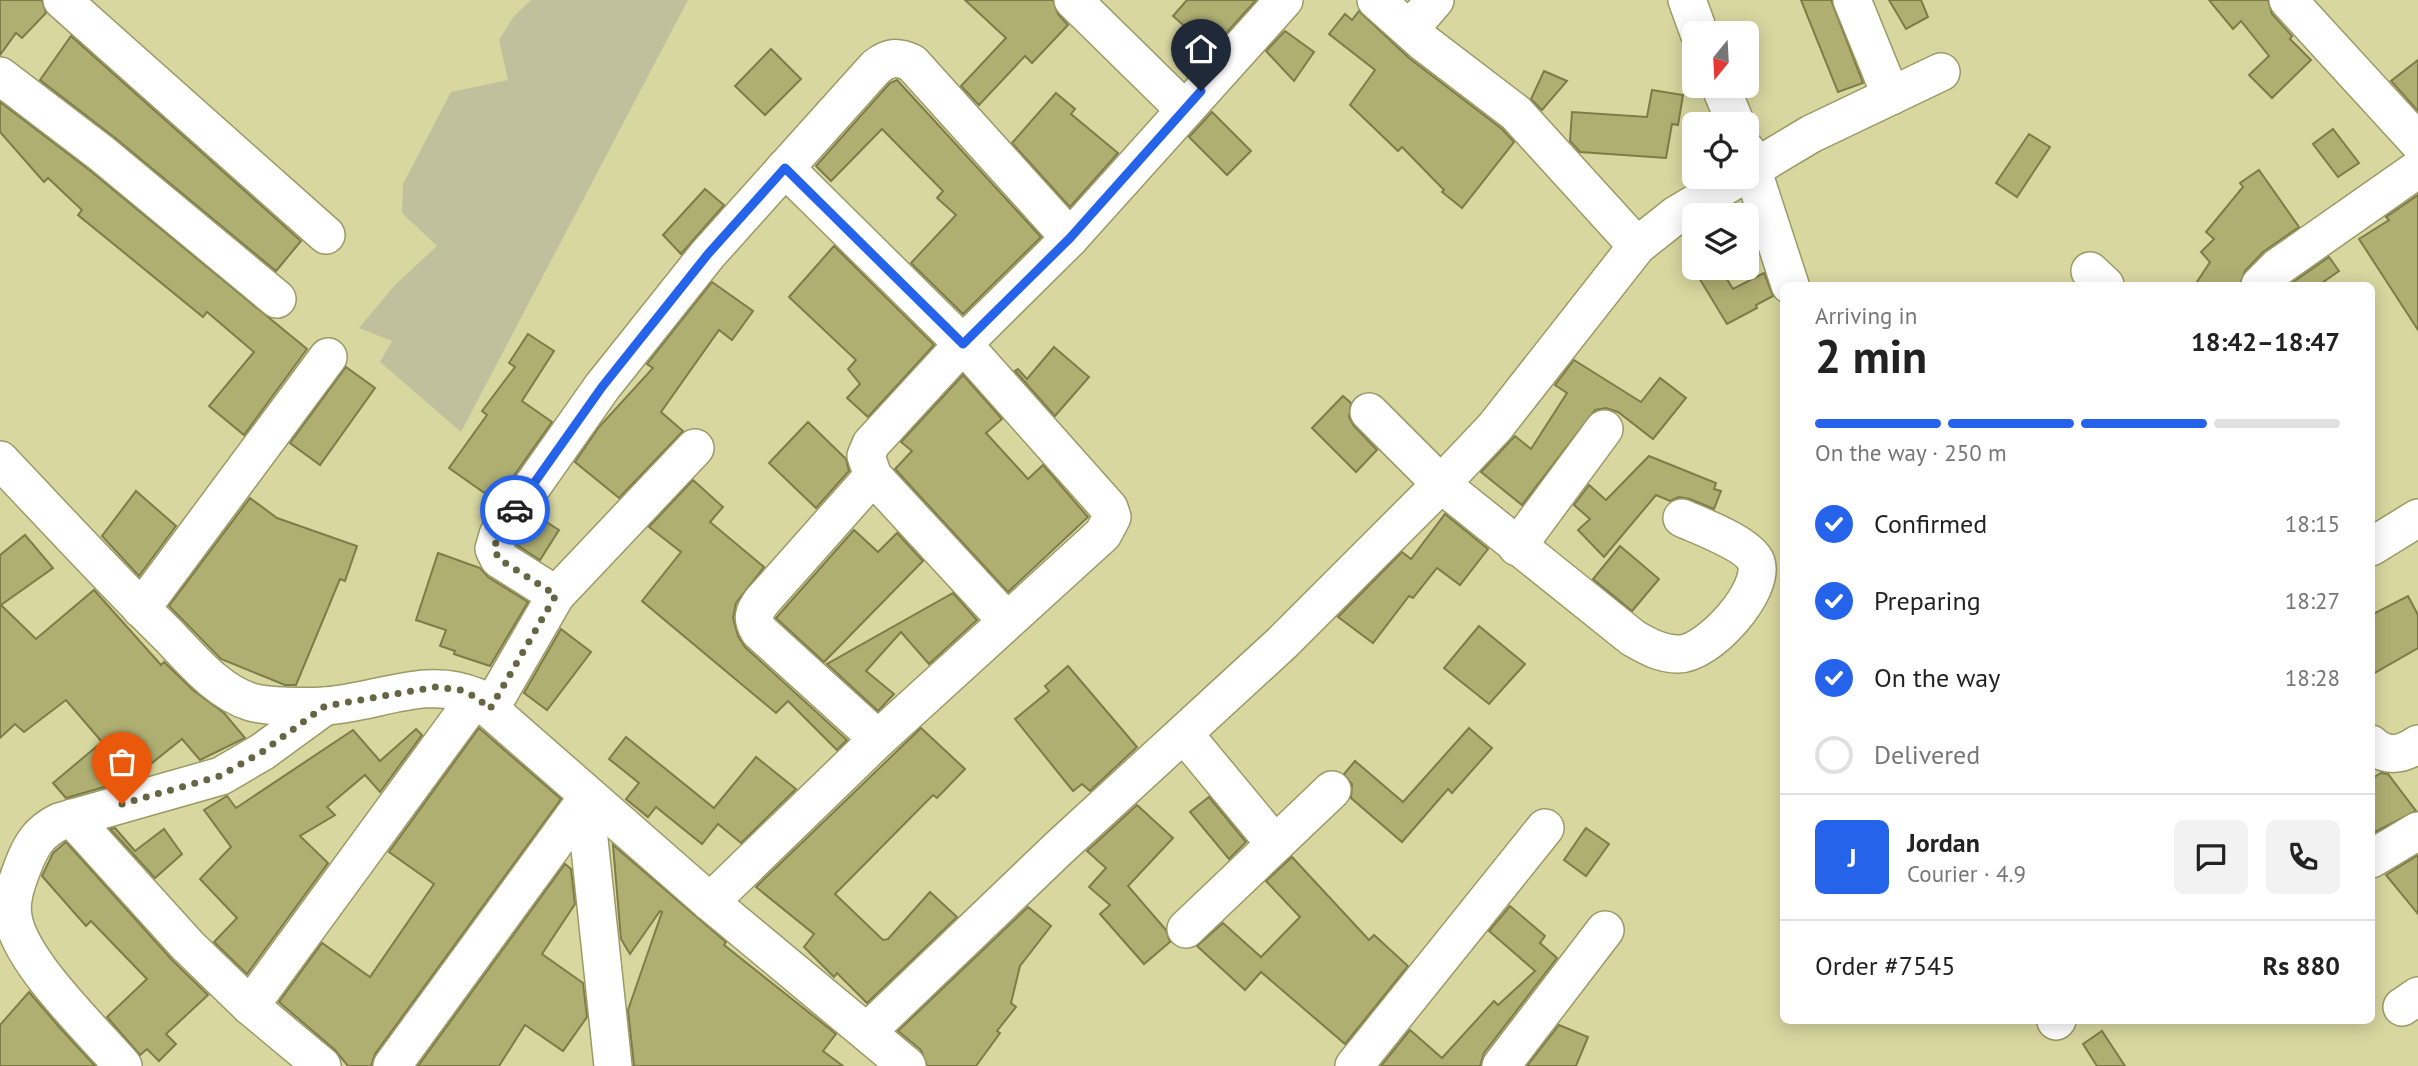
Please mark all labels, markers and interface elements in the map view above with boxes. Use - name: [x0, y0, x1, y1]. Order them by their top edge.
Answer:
- pin: [1171, 19, 1231, 91]
- north arrow: [1682, 21, 1759, 98]
- map controls: [1682, 21, 1759, 280]
- icon: home: [1182, 30, 1220, 68]
- button: locate: [1682, 112, 1759, 189]
- button: layers: [1682, 203, 1759, 280]
- text: Arriving in: [1815, 301, 1917, 330]
- text: 18:42–18:47: [2191, 325, 2340, 358]
- text: 2 min: [1815, 326, 1927, 386]
- text: On the way · 250 m: [1815, 438, 2007, 467]
- courier: [480, 475, 550, 545]
- icon: car: [496, 491, 534, 529]
- icon: check: [1815, 505, 1853, 543]
- text: Confirmed: [1874, 507, 1987, 540]
- text: 18:15: [2285, 509, 2340, 538]
- icon: check: [1815, 582, 1853, 620]
- text: Preparing: [1874, 584, 1981, 617]
- text: 18:27: [2285, 586, 2340, 615]
- icon: check: [1815, 659, 1853, 697]
- text: On the way: [1874, 661, 2000, 694]
- text: 18:28: [2285, 663, 2340, 692]
- pin: [92, 732, 152, 804]
- text: Delivered: [1874, 738, 1980, 771]
- icon: bag: [103, 743, 141, 781]
- button: chat: [2174, 820, 2248, 894]
- button: phone: [2266, 820, 2340, 894]
- text: Jordan: [1907, 826, 1980, 859]
- text: J: [1848, 841, 1856, 874]
- text: Courier · 4.9: [1907, 859, 2026, 888]
- text: Order #7545: [1815, 949, 1955, 982]
- text: Rs 880: [2263, 949, 2340, 982]

